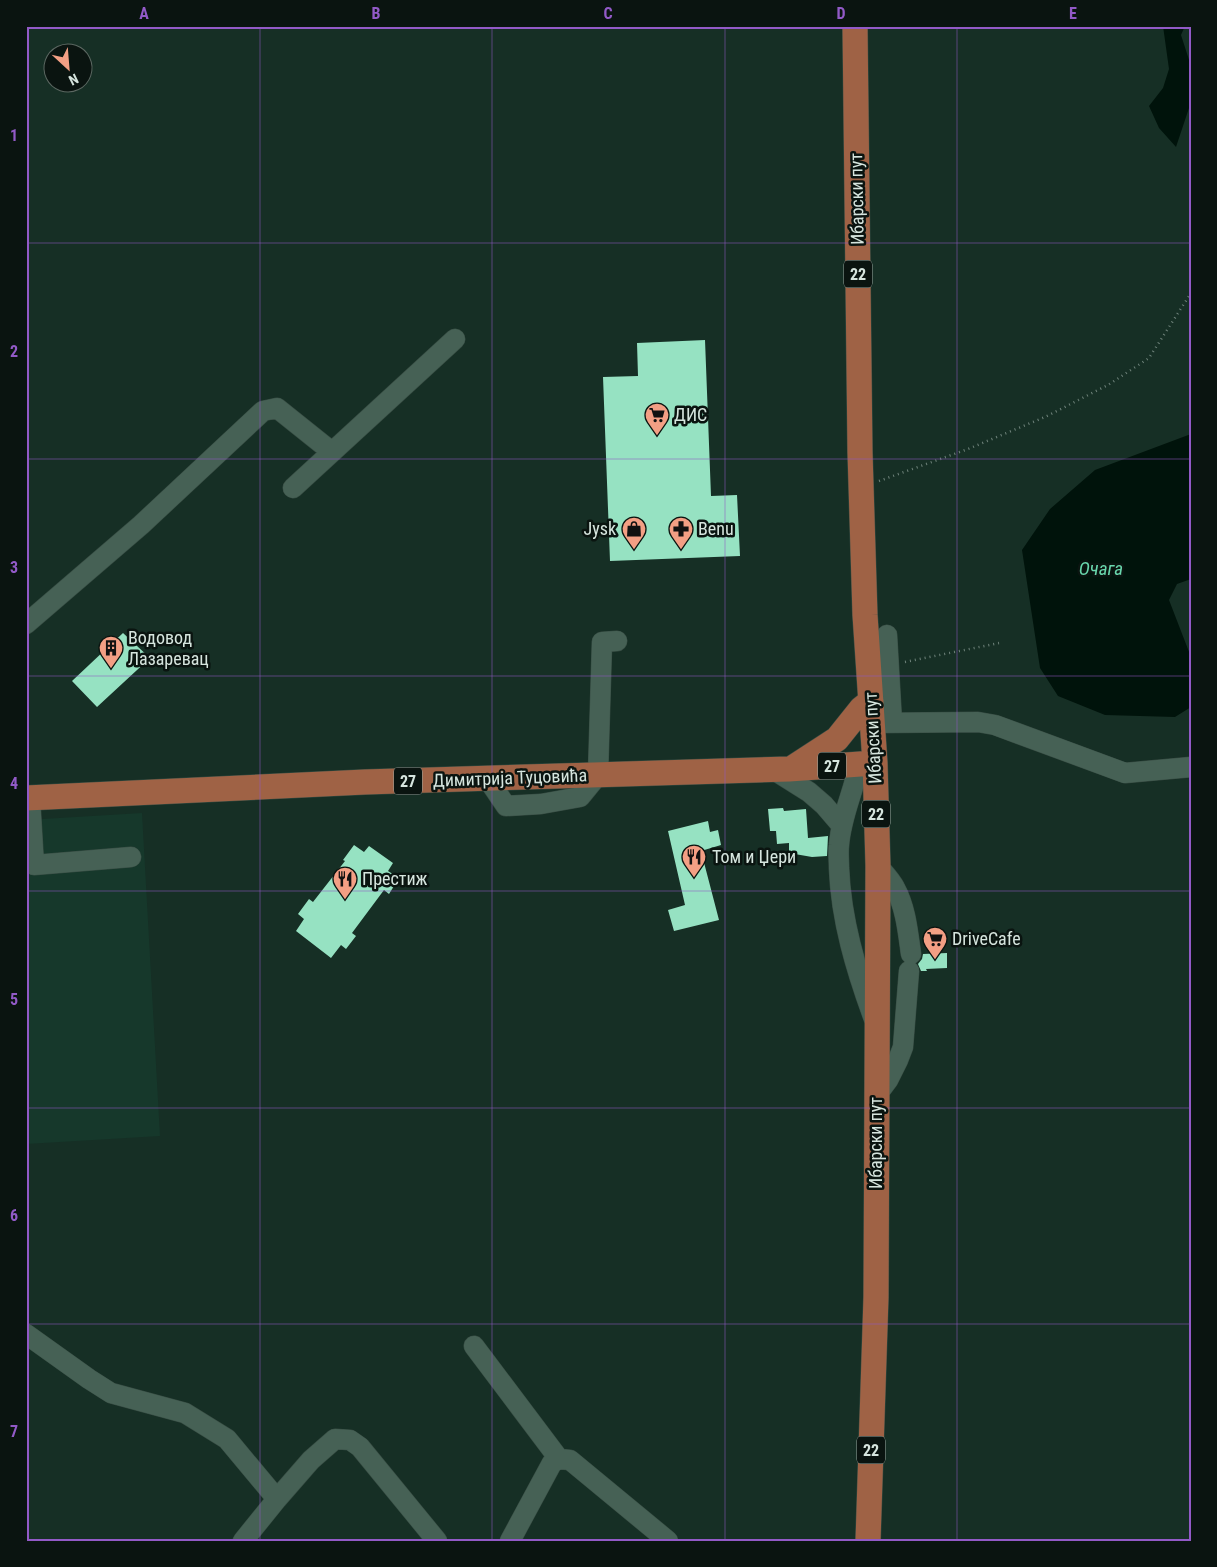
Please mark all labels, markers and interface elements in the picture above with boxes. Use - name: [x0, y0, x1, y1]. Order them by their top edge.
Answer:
- text: A: [139, 4, 149, 23]
- text: B: [372, 4, 381, 23]
- text: C: [603, 4, 613, 23]
- text: D: [836, 4, 846, 23]
- text: E: [1069, 4, 1077, 23]
- north arrow: [42, 42, 92, 92]
- text: N: [66, 71, 81, 89]
- text: 1: [10, 126, 18, 145]
- street label: Ибарски пут: [845, 153, 868, 245]
- road number: 22: [844, 260, 872, 288]
- text: 2: [10, 342, 18, 361]
- supermarket icon: ДИС: [644, 402, 670, 436]
- place label: ДИС: [674, 404, 707, 425]
- shop icon: Jysk: [621, 516, 647, 550]
- pharmacy icon: Benu: [668, 516, 694, 550]
- place label: Jysk: [583, 518, 616, 539]
- place label: Benu: [698, 518, 734, 539]
- water label: Очага: [1079, 557, 1123, 580]
- text: 3: [10, 558, 18, 577]
- place label: Водовод Лазаревац: [128, 627, 209, 669]
- building icon: Водовод Лазаревац: [98, 635, 124, 669]
- street label: Ибарски пут: [860, 691, 885, 784]
- road number: 27: [818, 752, 846, 779]
- street label: Димитрија Туцовића: [432, 764, 588, 791]
- road number: 27: [394, 768, 422, 794]
- text: 4: [10, 774, 18, 793]
- road number: 22: [862, 801, 890, 828]
- restaurant icon: Том и Џери: [681, 844, 707, 878]
- place label: Том и Џери: [712, 846, 796, 867]
- restaurant icon: Престиж: [332, 866, 358, 900]
- place label: Престиж: [362, 868, 428, 889]
- supermarket icon: DriveCafe: [922, 926, 948, 960]
- place label: DriveCafe: [952, 928, 1021, 949]
- text: 5: [10, 990, 18, 1009]
- street label: Ибарски пут: [865, 1097, 886, 1189]
- text: 6: [10, 1206, 18, 1225]
- text: 7: [10, 1422, 18, 1441]
- road number: 22: [857, 1436, 885, 1464]

